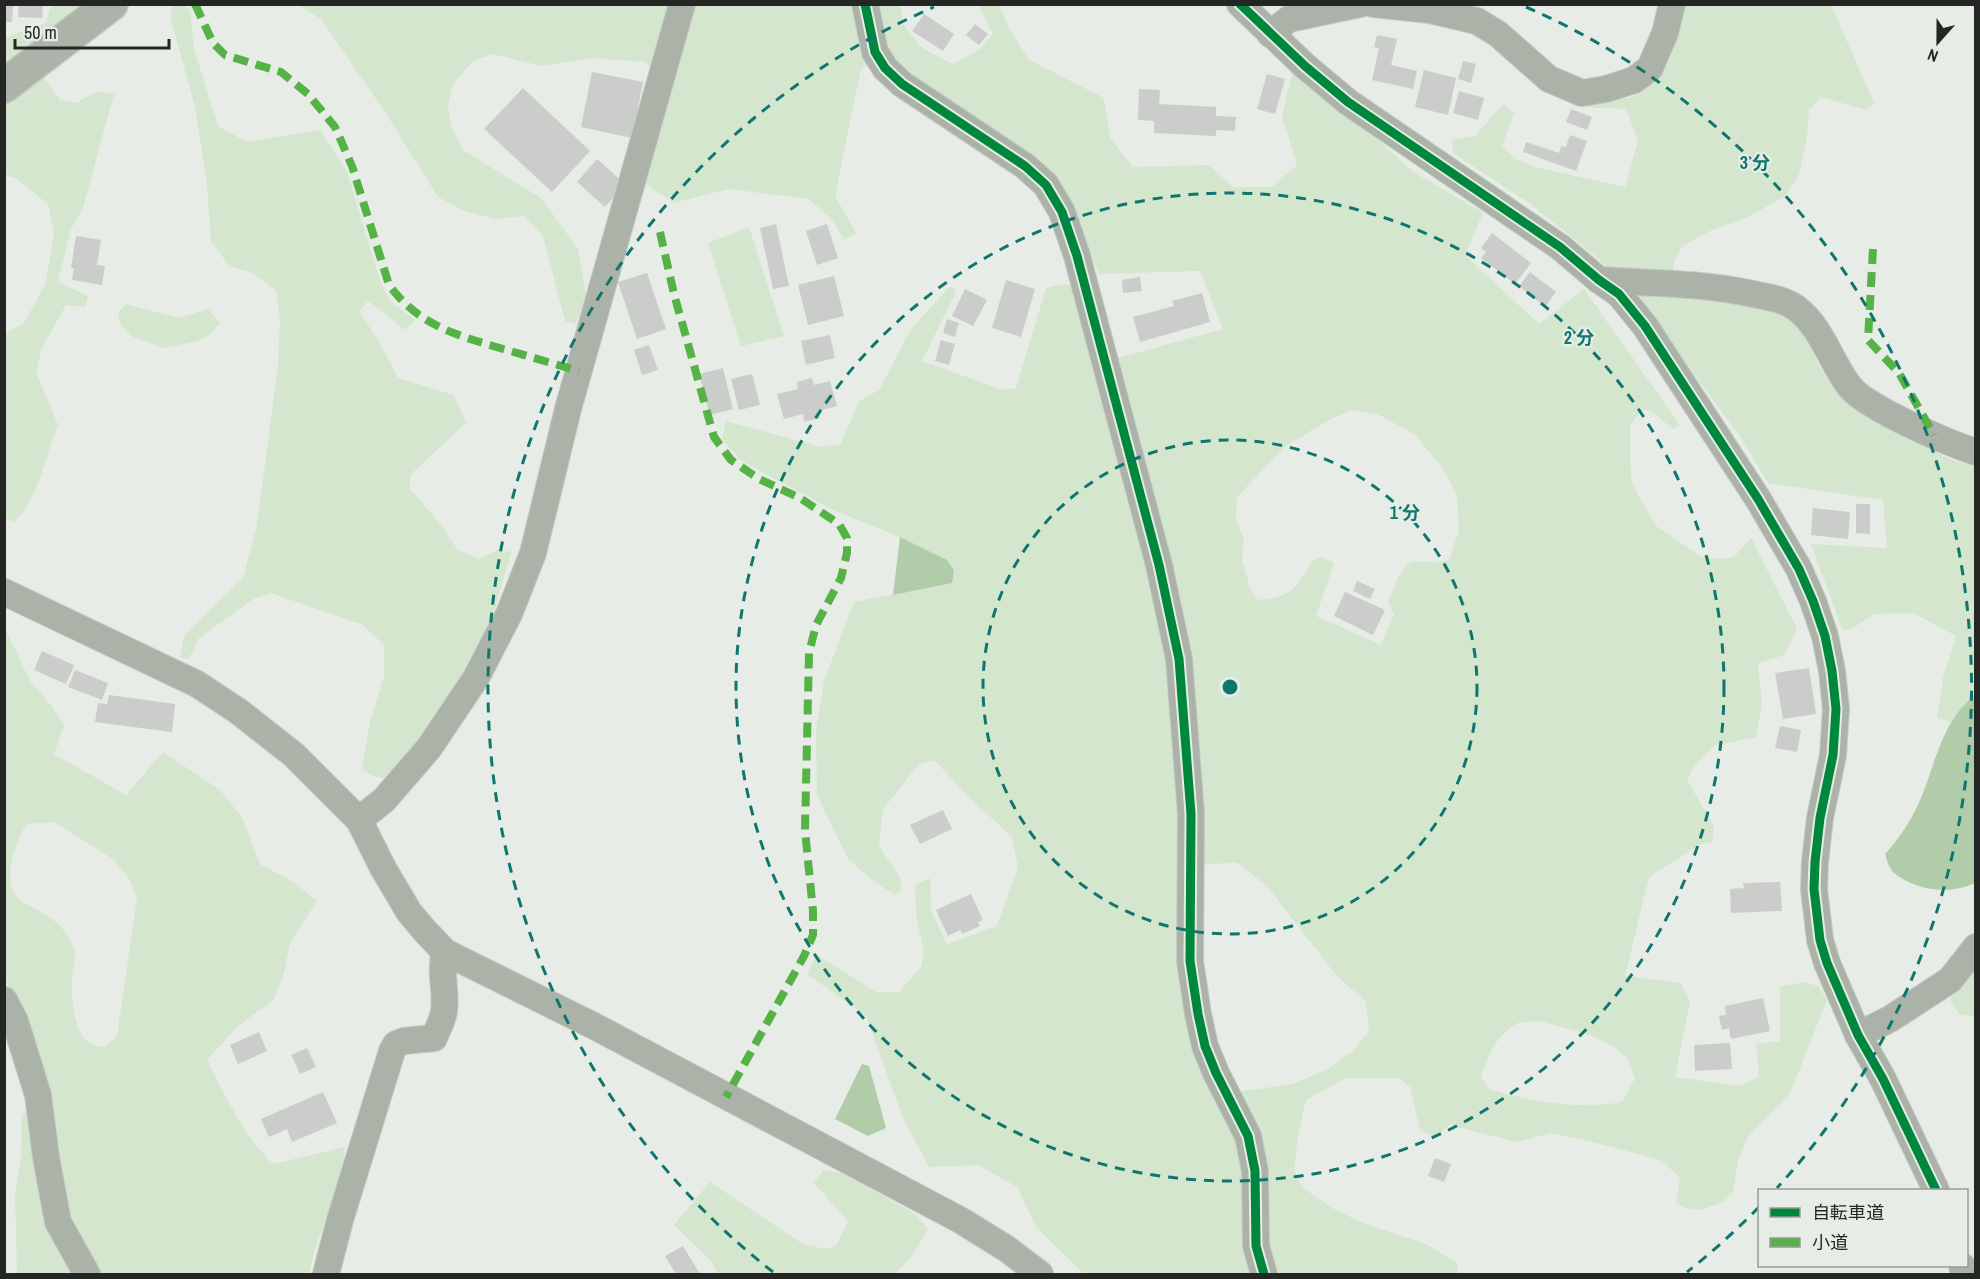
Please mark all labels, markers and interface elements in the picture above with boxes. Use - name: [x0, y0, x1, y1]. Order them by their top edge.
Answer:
- scale bar: [15, 12, 170, 50]
- north arrow: [1908, 12, 1968, 72]
- text: 50 m: [24, 20, 57, 45]
- text: N: [1924, 44, 1941, 68]
- text: 3 分: [1740, 150, 1770, 175]
- text: 2 分: [1564, 325, 1594, 350]
- text: 1 分: [1390, 500, 1420, 525]
- centre of rings: [1220, 677, 1240, 697]
- legend: [1758, 1189, 1968, 1267]
- text: 自転車道: [1812, 1200, 1884, 1225]
- text: 小道: [1812, 1230, 1848, 1255]

